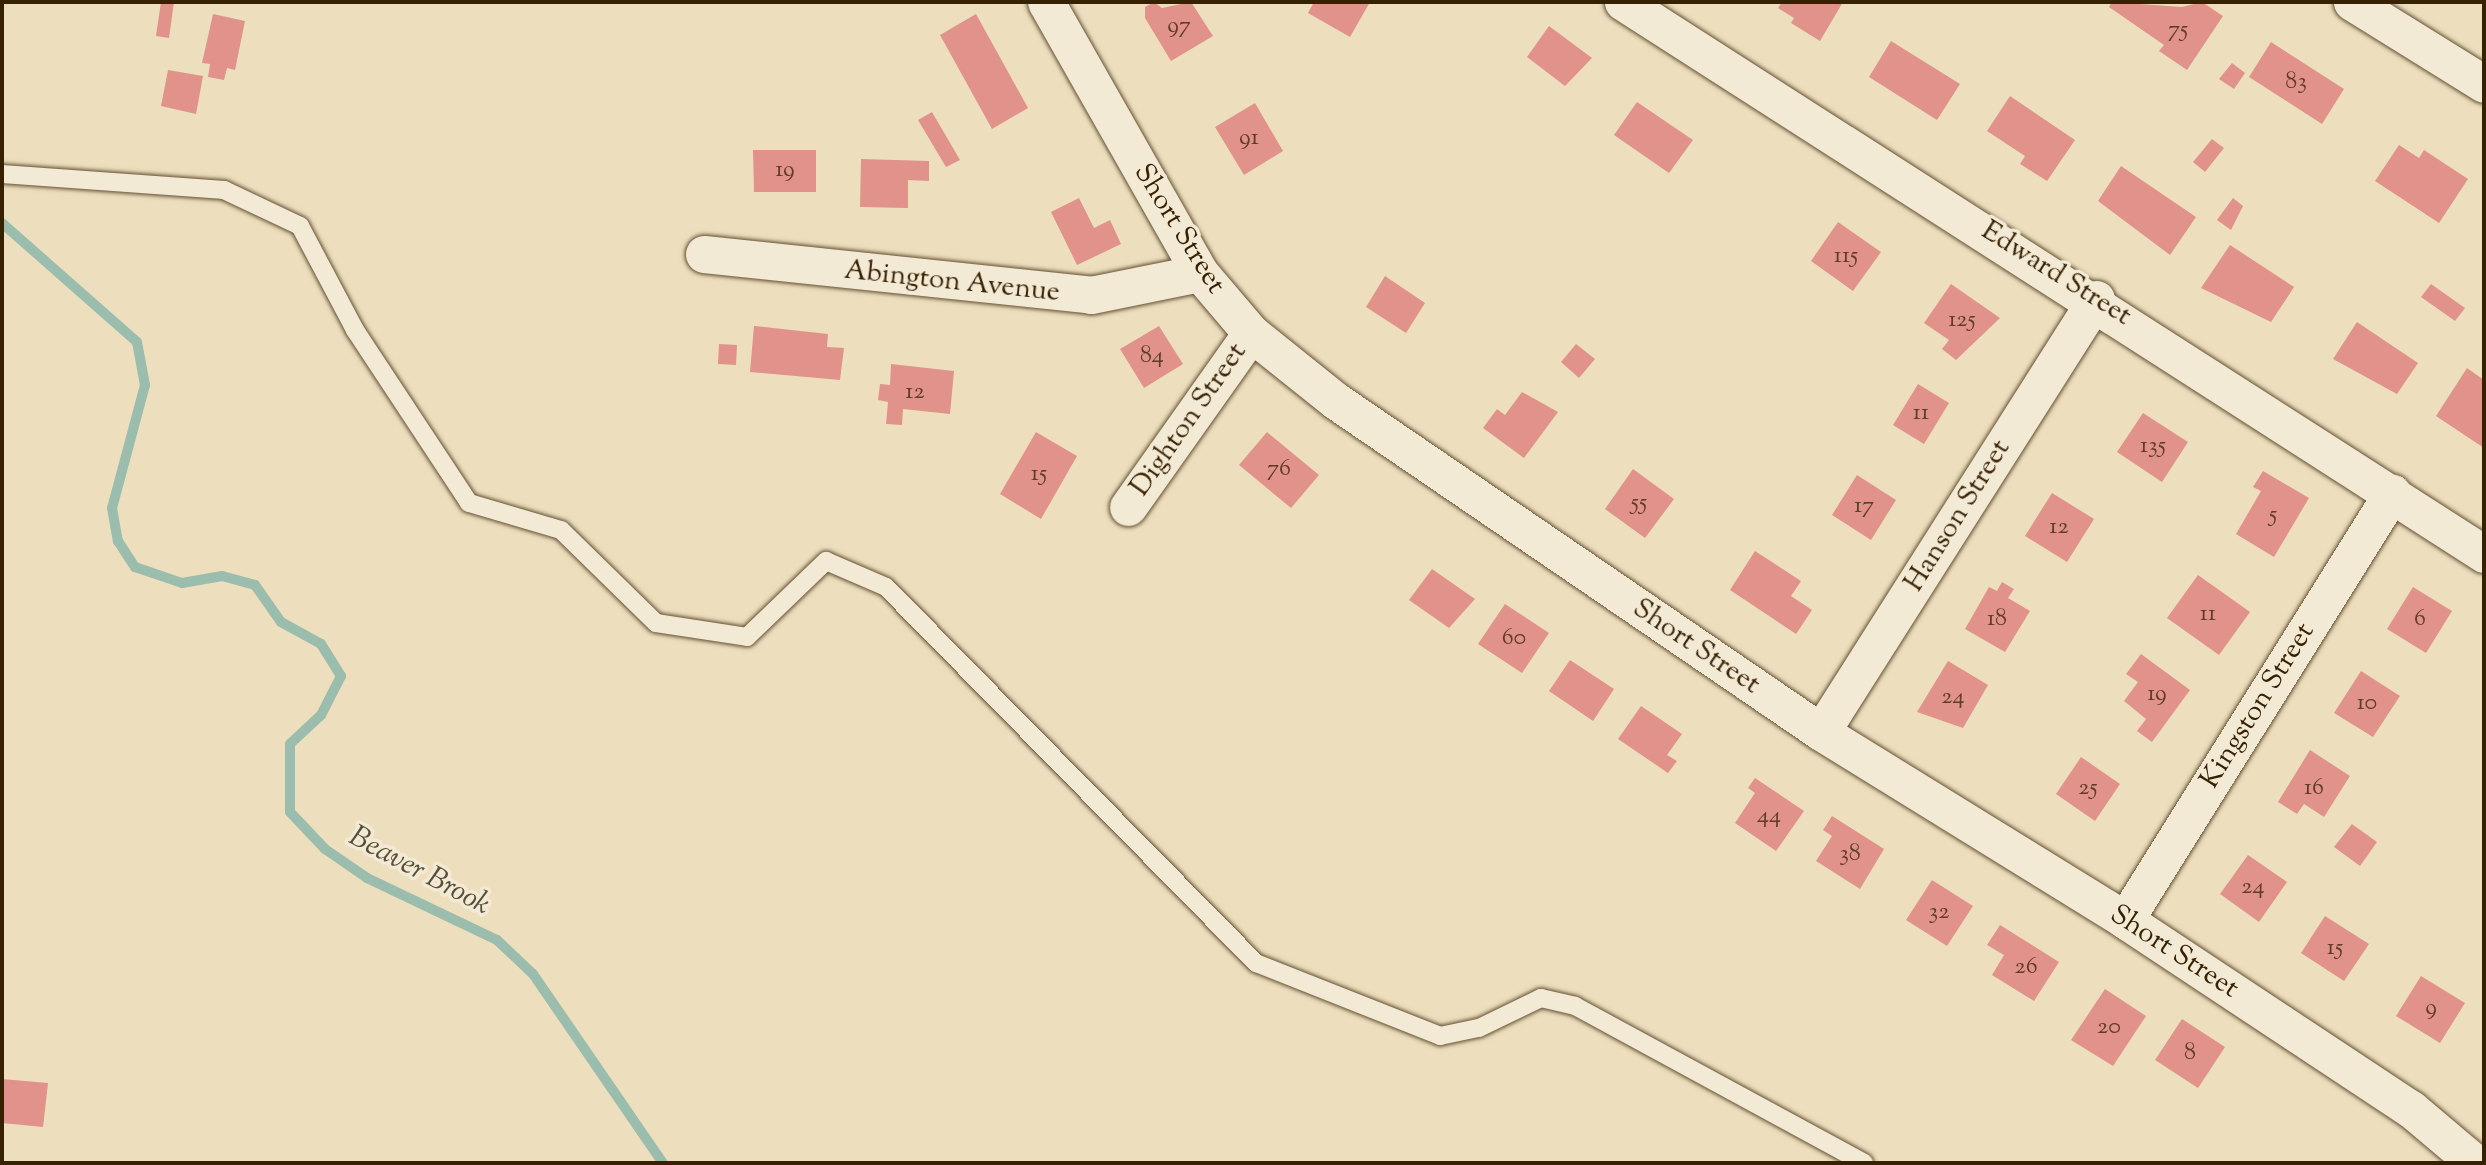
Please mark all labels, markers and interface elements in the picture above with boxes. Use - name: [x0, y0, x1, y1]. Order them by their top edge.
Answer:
- house number: 97: [1167, 13, 1191, 41]
- house number: 75: [2168, 17, 2188, 45]
- house number: 83: [2285, 69, 2307, 97]
- house number: 91: [1239, 125, 1259, 153]
- house number: 19: [775, 157, 795, 185]
- street label: Short Street: [1126, 158, 1232, 300]
- street label: Edward Street: [1975, 215, 2137, 333]
- house number: 115: [1834, 243, 1858, 271]
- street label: Abington Avenue: [843, 254, 1061, 310]
- house number: 125: [1948, 307, 1976, 335]
- street label: Dighton Street: [1124, 337, 1254, 503]
- house number: 84: [1140, 343, 1164, 371]
- house number: 12: [905, 379, 925, 407]
- house number: 11: [1913, 400, 1929, 428]
- house number: 135: [2140, 433, 2166, 461]
- street label: Hanson Street: [1898, 434, 2018, 598]
- house number: 76: [1267, 456, 1291, 484]
- house number: 15: [1031, 461, 1047, 489]
- house number: 55: [1631, 490, 1647, 518]
- house number: 17: [1854, 493, 1874, 521]
- house number: 5: [2269, 502, 2277, 530]
- house number: 12: [2049, 514, 2069, 542]
- street label: Short Street: [1626, 592, 1766, 702]
- house number: 11: [2200, 601, 2216, 629]
- house number: 18: [1987, 606, 2007, 634]
- house number: 6: [2414, 606, 2426, 634]
- street label: Kingston Street: [2194, 617, 2322, 795]
- house number: 60: [1502, 625, 1526, 653]
- house number: 19: [2147, 681, 2167, 709]
- house number: 24: [1941, 684, 1965, 712]
- house number: 10: [2357, 690, 2377, 718]
- house number: 25: [2078, 775, 2098, 803]
- house number: 16: [2304, 775, 2324, 803]
- house number: 44: [1757, 803, 1781, 831]
- water label: Beaver Brook: [342, 820, 496, 924]
- house number: 38: [1839, 841, 1861, 869]
- house number: 24: [2241, 874, 2265, 902]
- street label: Short Street: [2103, 898, 2245, 1006]
- house number: 32: [1929, 899, 1949, 927]
- house number: 15: [2327, 935, 2343, 963]
- house number: 26: [2014, 954, 2038, 982]
- house number: 9: [2425, 995, 2437, 1023]
- house number: 20: [2097, 1014, 2121, 1042]
- house number: 8: [2184, 1040, 2196, 1068]

